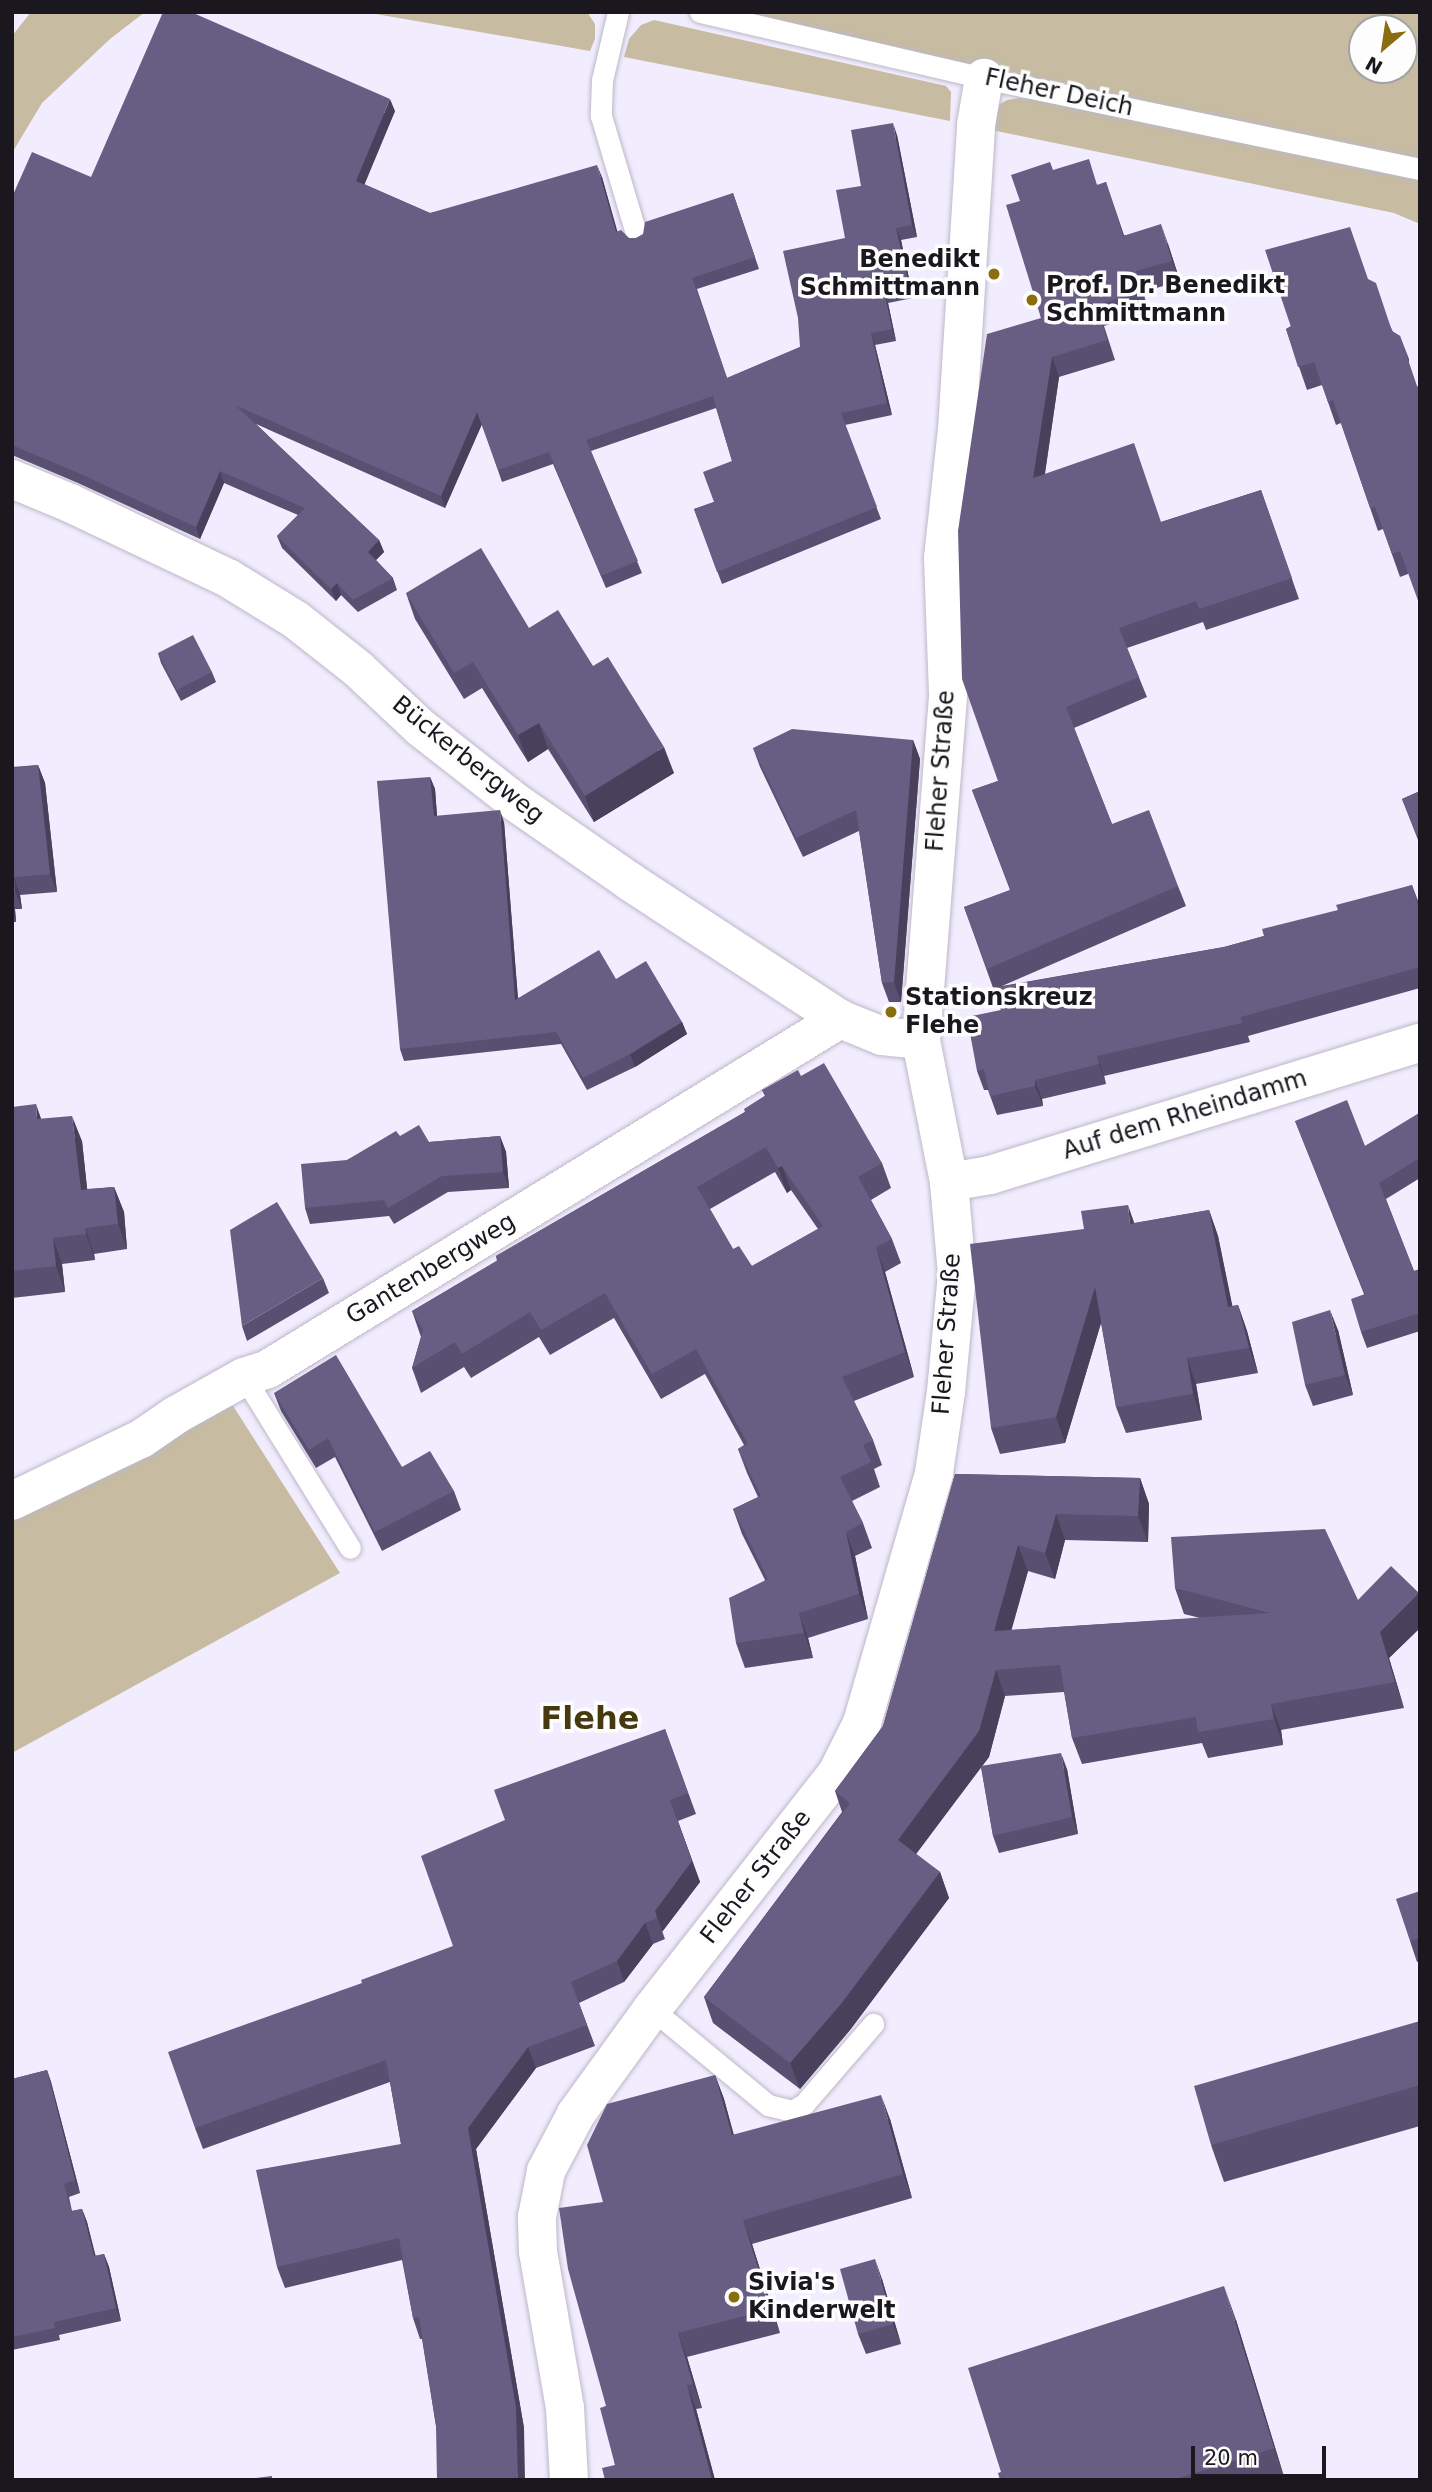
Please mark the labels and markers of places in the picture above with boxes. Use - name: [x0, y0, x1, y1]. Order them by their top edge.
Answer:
- place label: Benedikt Schmittmann: [800, 246, 980, 302]
- marker: Benedikt Schmittmann: [986, 266, 1002, 282]
- place label: Prof. Dr. Benedikt Schmittmann: [1046, 272, 1285, 328]
- marker: Prof. Dr. Benedikt Schmittmann: [1024, 292, 1040, 308]
- place label: Stationskreuz Flehe: [905, 984, 1093, 1040]
- marker: Stationskreuz Flehe: [883, 1004, 899, 1020]
- place label: Sivia's Kinderwelt: [748, 2269, 895, 2325]
- marker: Sivia's Kinderwelt: [726, 2289, 742, 2305]

